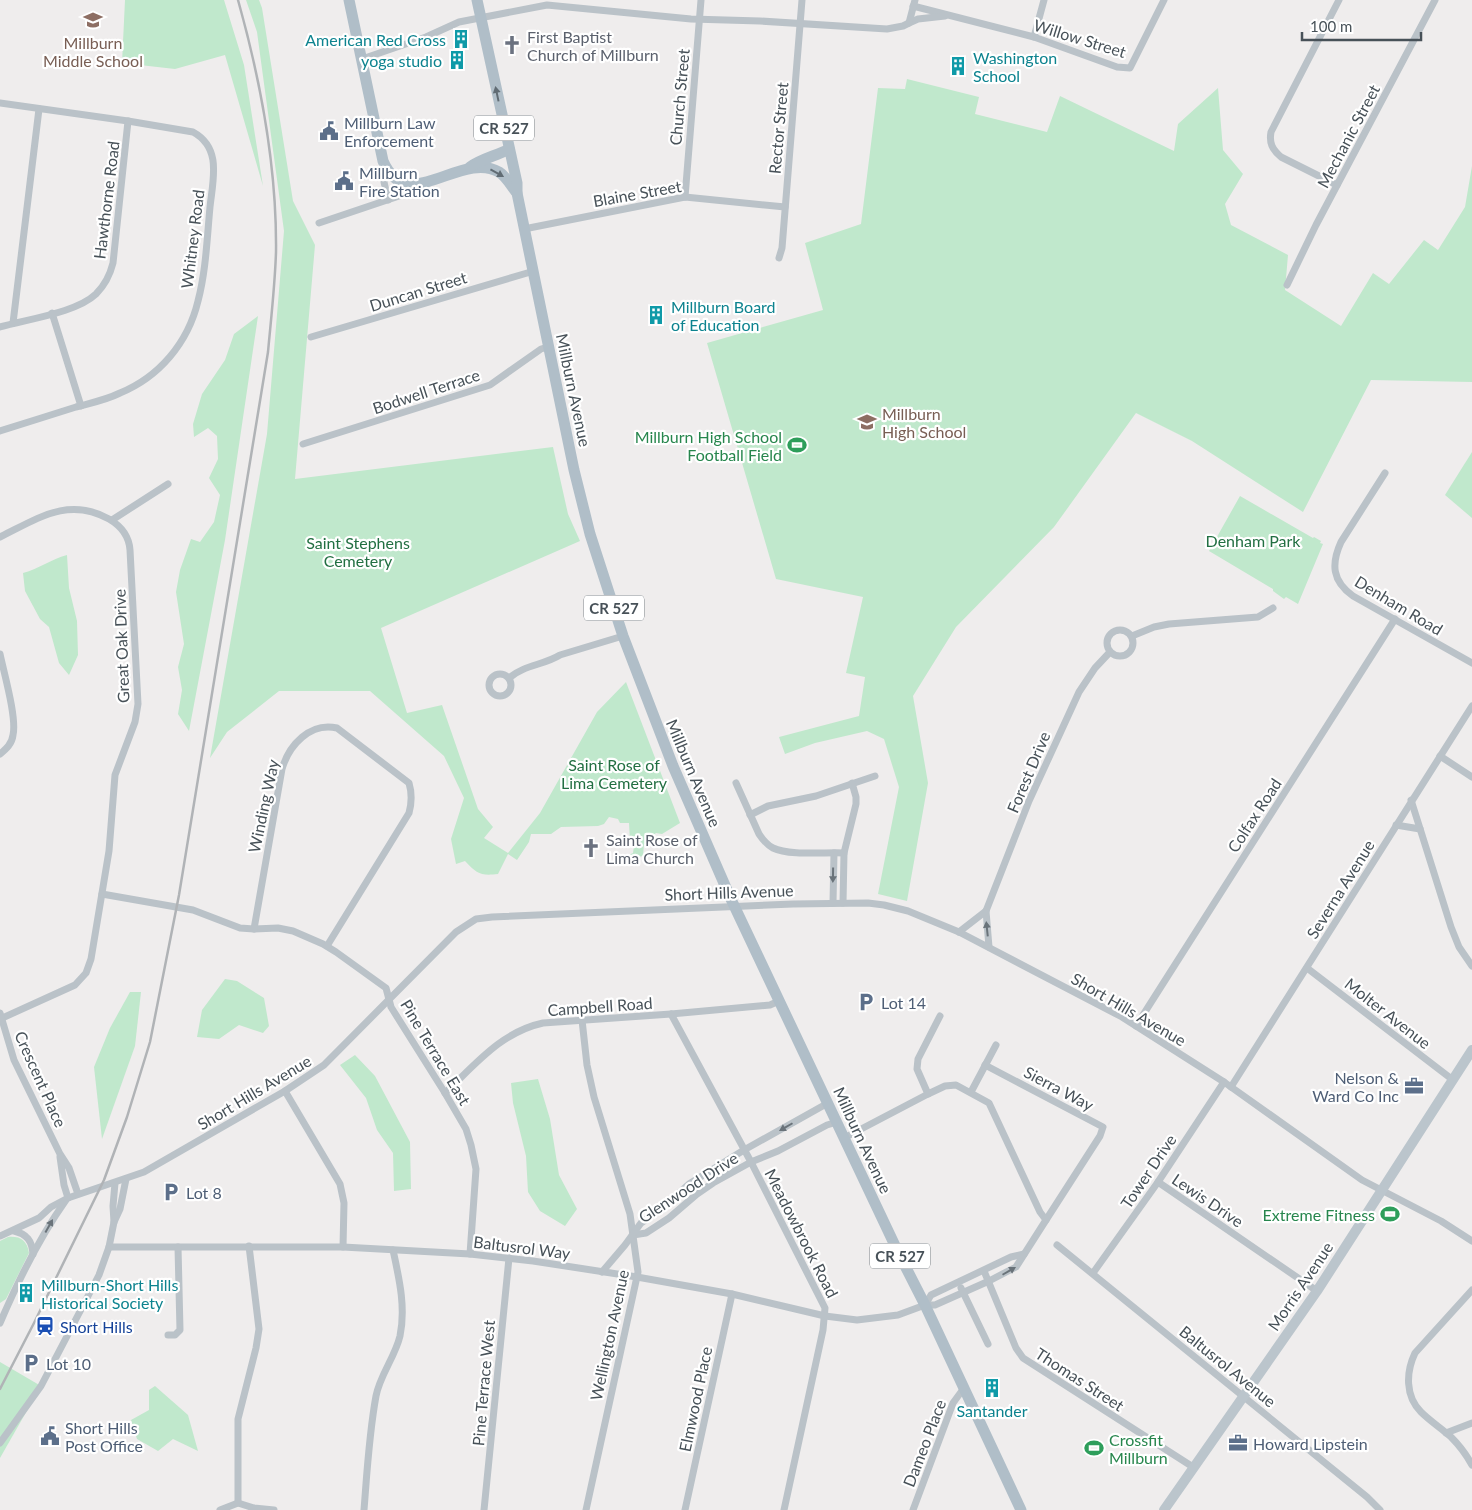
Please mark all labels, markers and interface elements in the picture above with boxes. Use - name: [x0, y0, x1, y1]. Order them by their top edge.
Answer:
- school or university icon: Millburn Middle School: [82, 9, 104, 31]
- scale bar: [1302, 10, 1421, 42]
- street label: Willow Street: [1032, 15, 1129, 61]
- text: 100 m: [1310, 17, 1352, 35]
- place label: First Baptist Church of Millburn: [527, 27, 659, 64]
- building icon: American Red Cross: [450, 28, 472, 50]
- place label: American Red Cross: [305, 30, 446, 49]
- place label: Millburn Middle School: [43, 33, 143, 70]
- church icon: First Baptist Church of Millburn: [501, 34, 523, 56]
- street label: Church Street: [665, 48, 693, 146]
- place label: Washington School: [973, 48, 1057, 85]
- building icon: yoga studio: [446, 49, 468, 71]
- place label: yoga studio: [361, 51, 442, 70]
- building icon: Washington School: [947, 55, 969, 77]
- street label: Rector Street: [765, 81, 791, 175]
- street label: Mechanic Street: [1313, 81, 1383, 191]
- one-way arrow: [493, 87, 501, 102]
- place label: Millburn Law Enforcement: [344, 113, 436, 150]
- road number: CR 527: [474, 116, 534, 140]
- public building icon: Millburn Law Enforcement: [318, 120, 340, 142]
- street label: Hawthorne Road: [89, 140, 123, 260]
- place label: Millburn Fire Station: [359, 163, 440, 200]
- one-way arrow: [490, 169, 505, 177]
- public building icon: Millburn Fire Station: [333, 170, 355, 192]
- street label: Blaine Street: [591, 176, 683, 210]
- street label: Whitney Road: [177, 188, 207, 290]
- street label: Duncan Street: [367, 267, 469, 315]
- place label: Millburn Board of Education: [671, 297, 776, 334]
- building icon: Millburn Board of Education: [645, 304, 667, 326]
- street label: Millburn Avenue: [553, 332, 595, 448]
- street label: Bodwell Terrace: [370, 365, 482, 417]
- place label: Millburn High School: [882, 404, 966, 441]
- school or university icon: Millburn High School: [856, 411, 878, 433]
- place label: Millburn High School Football Field: [635, 427, 782, 464]
- sports icon: Millburn High School Football Field: [786, 434, 808, 456]
- park label: Denham Park: [1206, 531, 1301, 550]
- park label: Saint Stephens Cemetery: [306, 533, 410, 570]
- street label: Denham Road: [1352, 571, 1446, 639]
- street label: Great Oak Drive: [110, 589, 132, 703]
- road number: CR 527: [584, 596, 644, 620]
- street label: Millburn Avenue: [663, 716, 725, 830]
- street label: Forest Drive: [1002, 729, 1054, 815]
- park label: Saint Rose of Lima Cemetery: [561, 755, 668, 792]
- street label: Winding Way: [244, 757, 282, 854]
- street label: Colfax Road: [1223, 774, 1285, 856]
- place label: Saint Rose of Lima Church: [606, 830, 698, 867]
- street label: Severna Avenue: [1302, 836, 1378, 942]
- church icon: Saint Rose of Lima Church: [580, 837, 602, 859]
- one-way arrow: [829, 867, 837, 883]
- street label: Short Hills Avenue: [664, 880, 794, 904]
- one-way arrow: [983, 921, 991, 937]
- street label: Short Hills Avenue: [1068, 968, 1190, 1050]
- street label: Molter Avenue: [1341, 974, 1435, 1052]
- parking icon: Lot 14: [855, 991, 877, 1013]
- street label: Campbell Road: [547, 993, 653, 1019]
- place label: Lot 14: [881, 993, 926, 1012]
- street label: Pine Terrace East: [397, 996, 475, 1108]
- street label: Crescent Place: [11, 1028, 71, 1130]
- street label: Short Hills Avenue: [194, 1051, 314, 1133]
- street label: Sierra Way: [1021, 1062, 1098, 1115]
- place label: Nelson & Ward Co Inc: [1312, 1068, 1400, 1105]
- office icon: Nelson & Ward Co Inc: [1403, 1075, 1425, 1097]
- street label: Millburn Avenue: [830, 1084, 896, 1196]
- one-way arrow: [778, 1123, 793, 1131]
- street label: Tower Drive: [1116, 1130, 1180, 1212]
- street label: Glenwood Drive: [635, 1148, 741, 1226]
- street label: Meadowbrook Road: [761, 1166, 843, 1300]
- street label: Lewis Drive: [1169, 1169, 1247, 1231]
- parking icon: Lot 8: [160, 1181, 182, 1203]
- place label: Lot 8: [186, 1183, 222, 1202]
- sports icon: Extreme Fitness: [1379, 1203, 1401, 1225]
- place label: Extreme Fitness: [1263, 1205, 1375, 1224]
- one-way arrow: [45, 1219, 54, 1232]
- street label: Baltusrol Way: [472, 1232, 572, 1262]
- street label: Morris Avenue: [1263, 1238, 1337, 1334]
- road number: CR 527: [870, 1244, 930, 1268]
- one-way arrow: [1002, 1266, 1016, 1275]
- street label: Wellington Avenue: [586, 1268, 632, 1402]
- place label: Millburn-Short Hills Historical Society: [41, 1275, 178, 1312]
- building icon: Millburn-Short Hills Historical Society: [15, 1282, 37, 1304]
- station icon: Short Hills: [34, 1315, 56, 1337]
- place label: Short Hills: [60, 1317, 133, 1336]
- street label: Pine Terrace West: [468, 1319, 498, 1447]
- street label: Baltusrol Avenue: [1176, 1321, 1280, 1411]
- street label: Thomas Street: [1032, 1343, 1128, 1415]
- street label: Elmwood Place: [675, 1345, 715, 1453]
- parking icon: Lot 10: [20, 1352, 42, 1374]
- place label: Lot 10: [46, 1354, 91, 1373]
- building icon: Santander: [981, 1377, 1003, 1399]
- street label: Dameo Place: [899, 1397, 949, 1489]
- place label: Santander: [956, 1401, 1028, 1420]
- place label: Short Hills Post Office: [65, 1418, 143, 1455]
- public building icon: Short Hills Post Office: [39, 1425, 61, 1447]
- place label: Crossfit Millburn: [1109, 1430, 1168, 1467]
- office icon: Howard Lipstein: [1227, 1432, 1249, 1454]
- place label: Howard Lipstein: [1253, 1434, 1368, 1453]
- sports icon: Crossfit Millburn: [1083, 1437, 1105, 1459]

